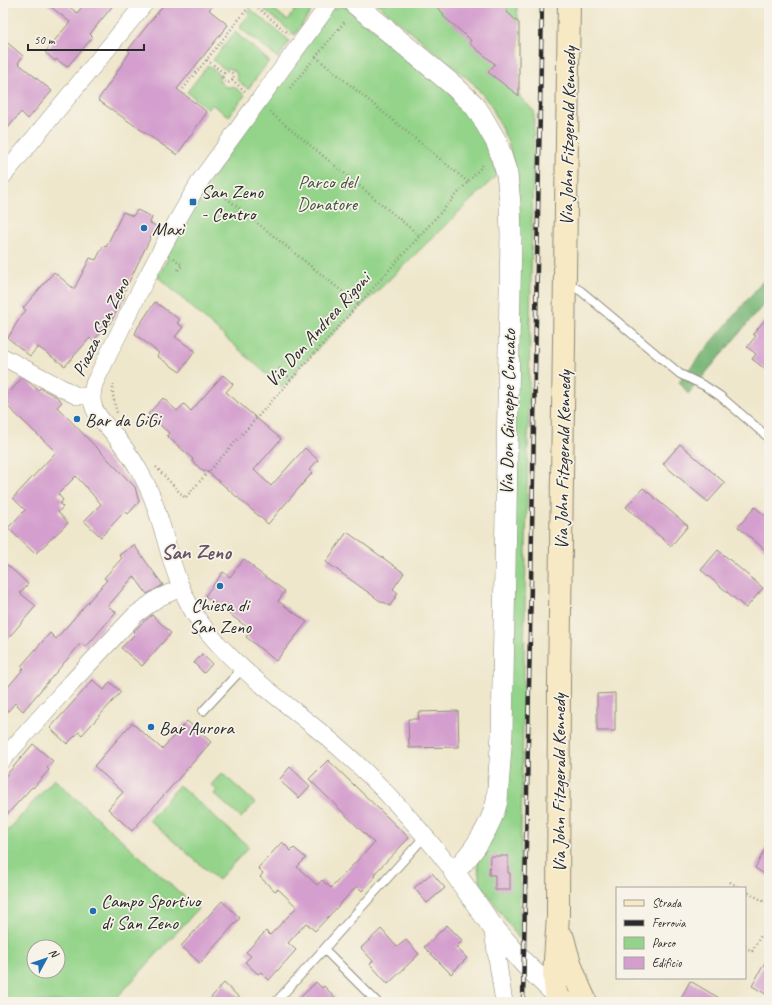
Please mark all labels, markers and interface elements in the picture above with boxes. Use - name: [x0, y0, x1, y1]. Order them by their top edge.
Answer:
- scale bar: [28, 26, 144, 52]
- text: 50 m: [34, 32, 56, 48]
- street label: Via John Fitzgerald Kennedy: [554, 45, 582, 226]
- park label: Parco del Donatore: [297, 170, 360, 216]
- place label: San Zeno - Centro: [201, 180, 264, 226]
- marker: San Zeno - Centro: [188, 197, 198, 207]
- place label: Maxì: [152, 217, 186, 241]
- marker: Maxì: [139, 223, 149, 233]
- street label: Via Don Andrea Rigoni: [260, 266, 377, 392]
- street label: Piazza San Zeno: [67, 273, 136, 381]
- street label: Via Don Giuseppe Concato: [495, 328, 521, 495]
- street label: Via John Fitzgerald Kennedy: [549, 369, 577, 550]
- place label: Bar da GiGi: [85, 408, 163, 432]
- marker: Bar da GiGi: [72, 414, 82, 424]
- district label: San Zeno: [161, 539, 232, 565]
- marker: Chiesa di San Zeno: [215, 581, 225, 591]
- place label: Chiesa di San Zeno: [189, 593, 252, 639]
- street label: Via John Fitzgerald Kennedy: [547, 692, 571, 873]
- place label: Bar Aurora: [159, 716, 236, 740]
- marker: Bar Aurora: [146, 722, 156, 732]
- legend: [616, 887, 746, 979]
- place label: Campo Sportivo di San Zeno: [101, 889, 202, 935]
- text: Strada: [652, 895, 682, 911]
- marker: Campo Sportivo di San Zeno: [88, 906, 98, 916]
- text: Ferrovia: [652, 915, 686, 931]
- text: Parco: [652, 935, 677, 951]
- north arrow: [26, 939, 66, 979]
- text: N: [46, 945, 63, 961]
- text: Edificio: [652, 955, 682, 971]

